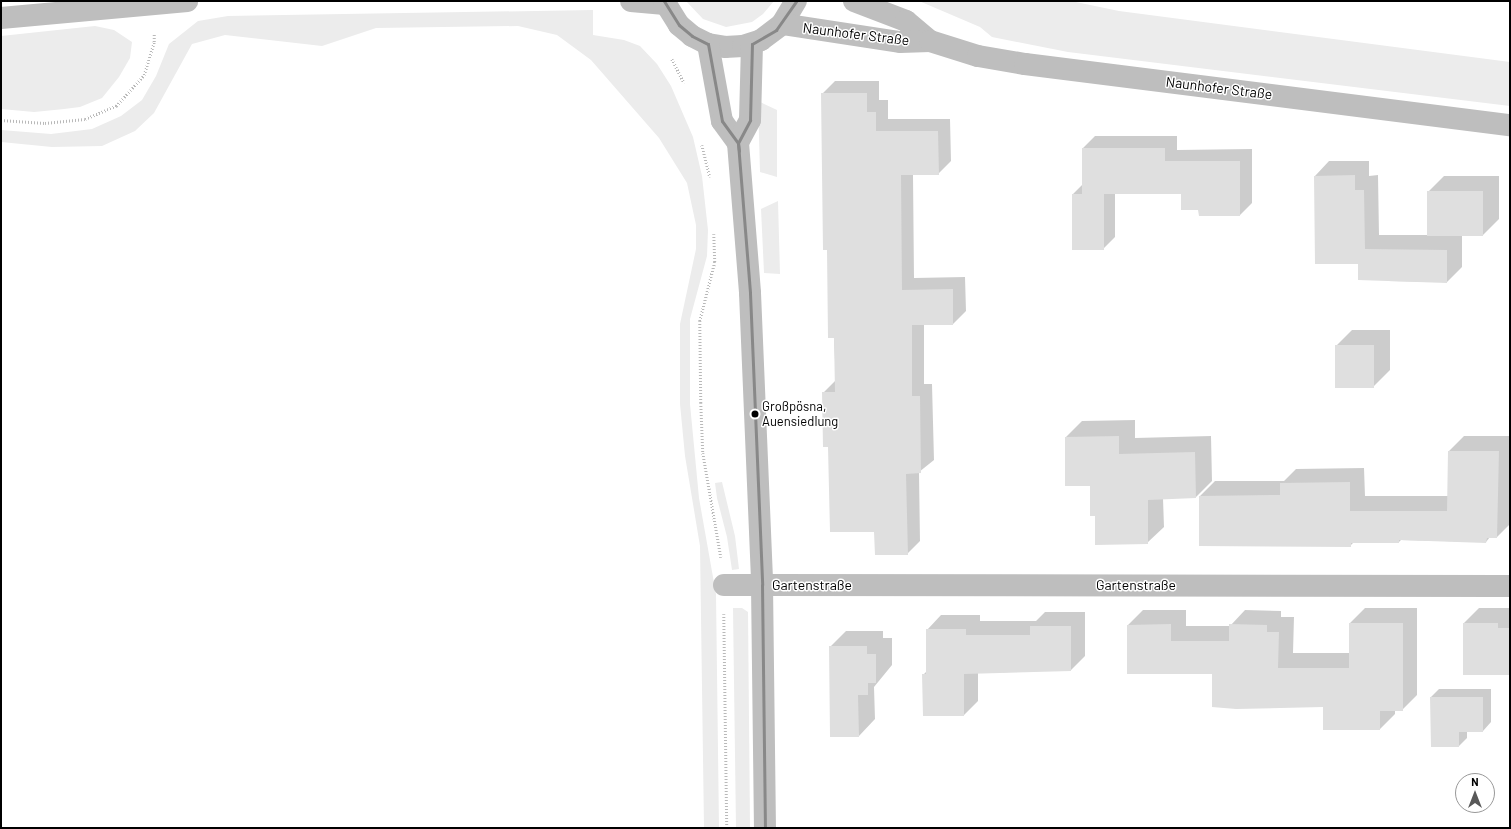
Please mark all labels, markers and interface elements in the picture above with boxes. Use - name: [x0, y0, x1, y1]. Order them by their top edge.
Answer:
- street label: Naunhofer Straße: [802, 19, 910, 49]
- street label: Naunhofer Straße: [1165, 73, 1273, 103]
- place label: Großpösna, Auensiedlung: [762, 399, 838, 430]
- marker: Großpösna, Auensiedlung: [750, 409, 760, 419]
- street label: Gartenstraße: [772, 577, 852, 593]
- street label: Gartenstraße: [1096, 577, 1176, 593]
- north arrow: [1455, 773, 1495, 813]
- text: N: [1471, 775, 1479, 788]

